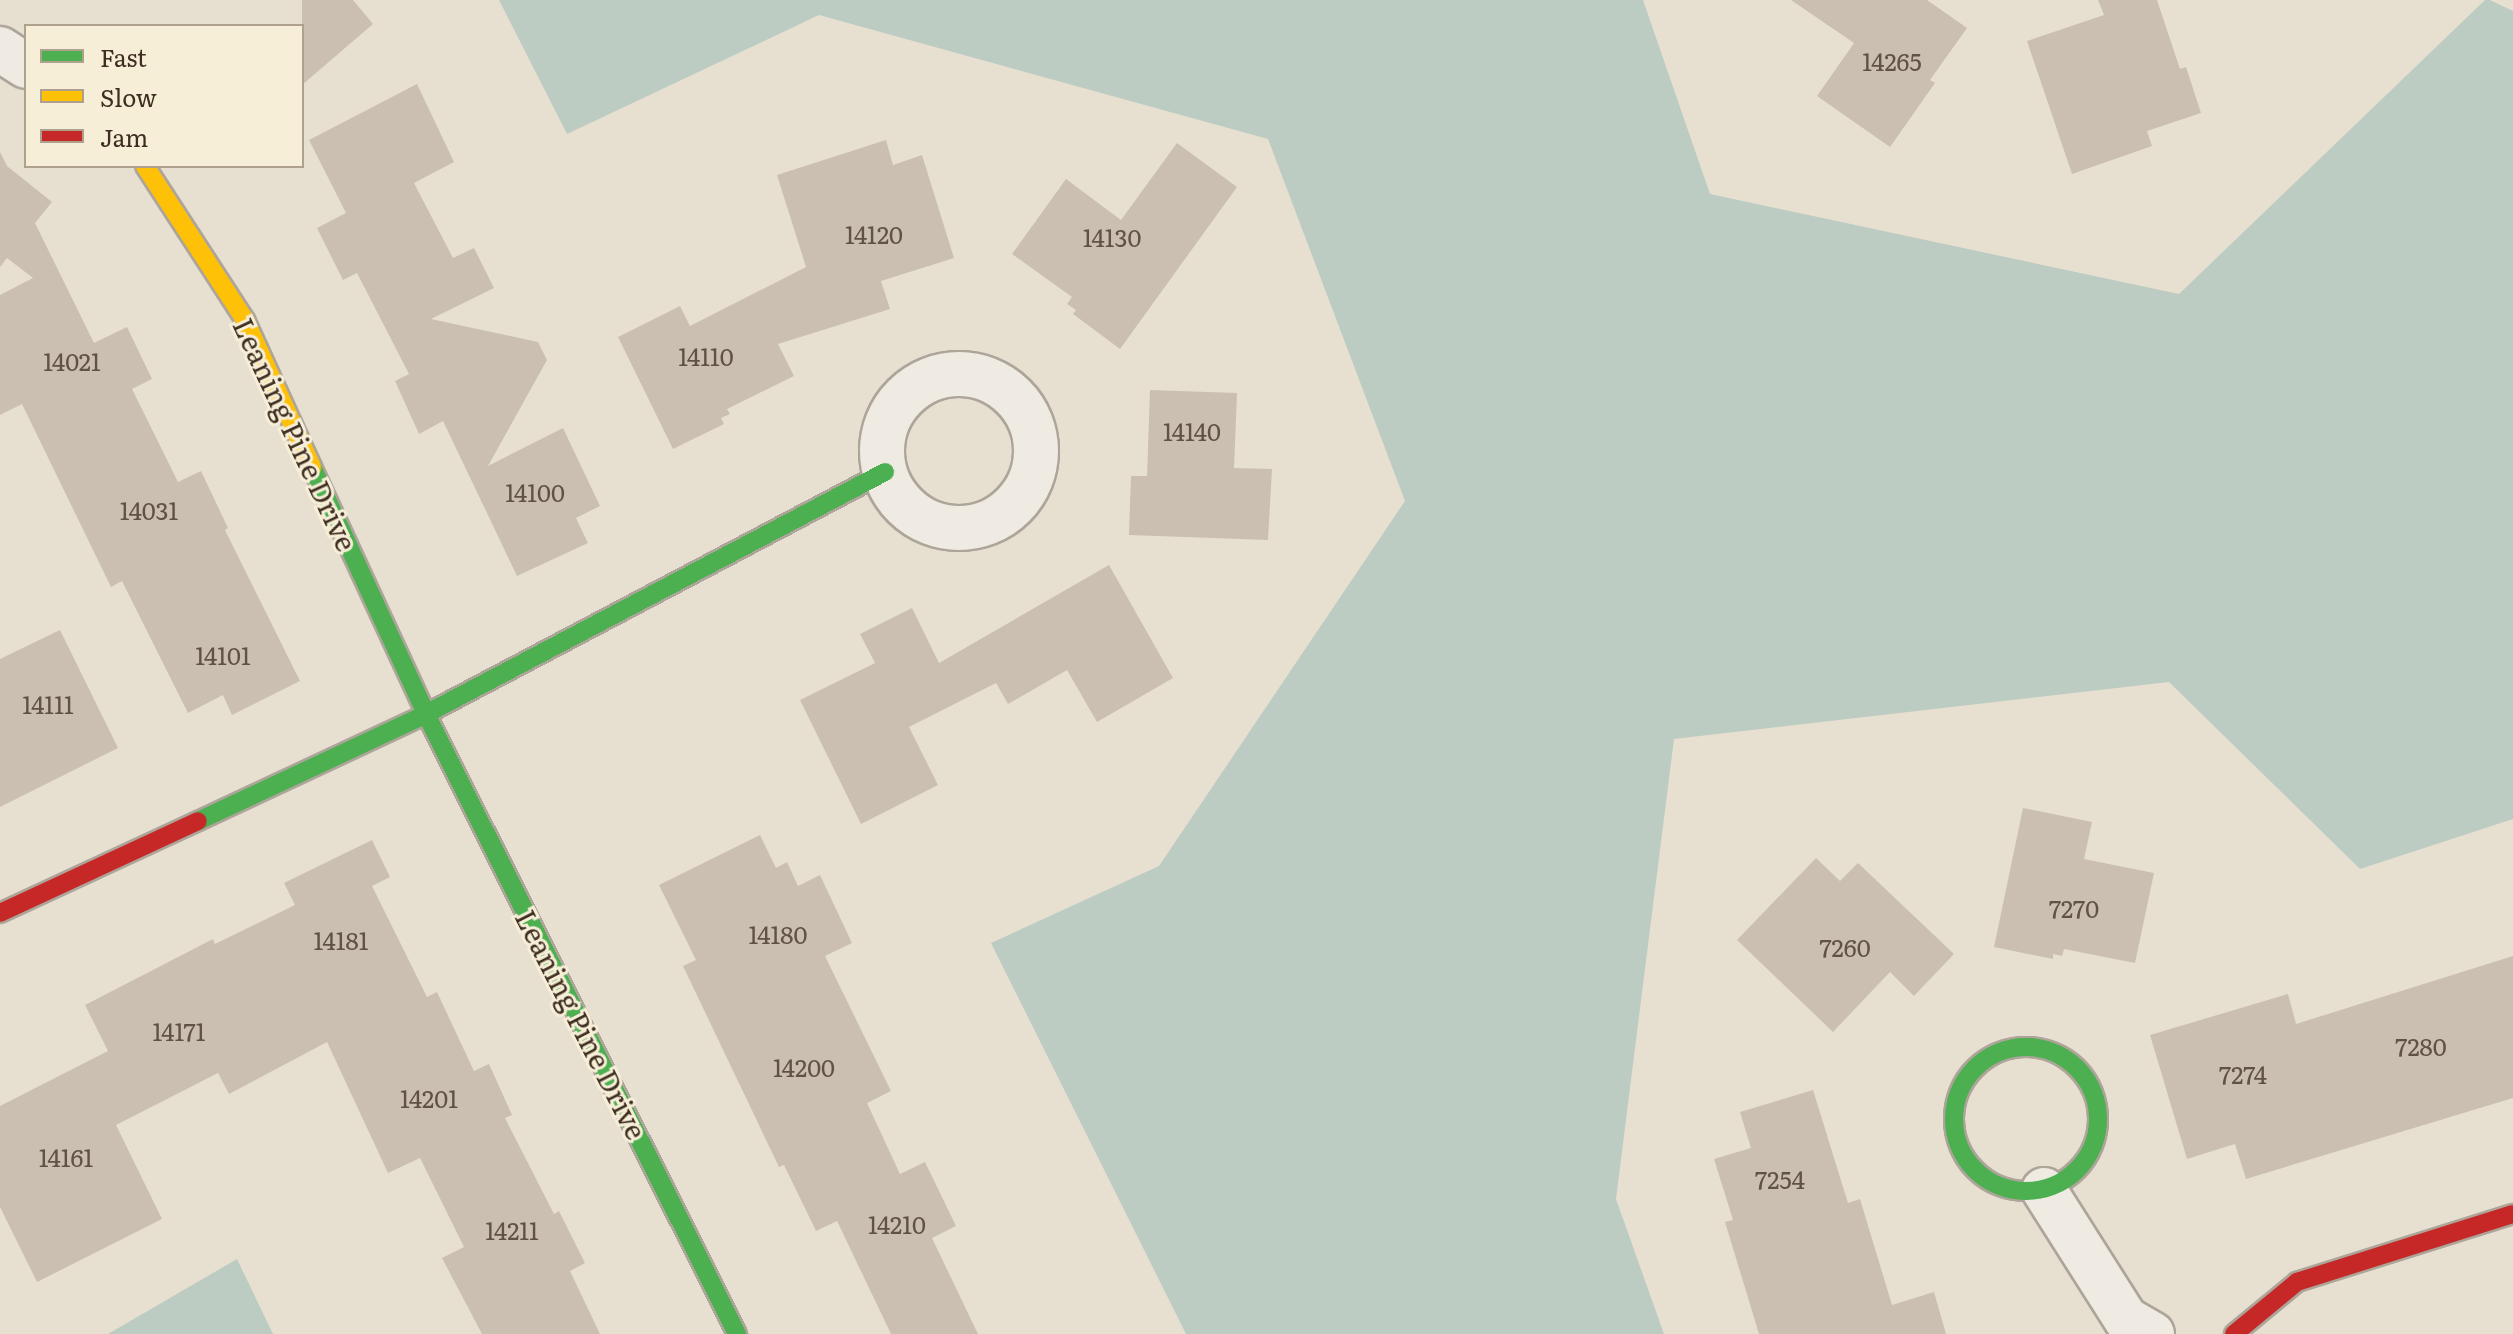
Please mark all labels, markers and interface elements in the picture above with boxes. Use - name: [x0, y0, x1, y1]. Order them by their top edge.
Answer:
- legend: [24, 24, 304, 168]
- text: Fast: [100, 39, 147, 74]
- house number: 14265: [1862, 47, 1922, 75]
- text: Slow: [100, 79, 157, 114]
- text: Jam: [100, 119, 148, 154]
- house number: 14120: [845, 220, 903, 248]
- house number: 14130: [1083, 223, 1141, 251]
- street label: Leaning Pine Drive: [227, 312, 365, 556]
- house number: 14110: [678, 342, 734, 370]
- house number: 14021: [43, 347, 101, 375]
- house number: 14140: [1163, 417, 1221, 445]
- house number: 14100: [505, 478, 565, 506]
- house number: 14031: [120, 496, 178, 524]
- house number: 14101: [195, 641, 251, 669]
- house number: 14111: [22, 690, 74, 718]
- house number: 7270: [2049, 894, 2099, 922]
- street label: Leaning Pine Drive: [510, 904, 654, 1144]
- house number: 14180: [749, 920, 807, 948]
- house number: 14181: [314, 926, 368, 954]
- house number: 7260: [1819, 933, 1871, 961]
- house number: 14171: [152, 1017, 206, 1045]
- house number: 7280: [2395, 1032, 2447, 1060]
- house number: 14200: [773, 1053, 835, 1081]
- house number: 7274: [2219, 1060, 2267, 1088]
- house number: 14201: [400, 1084, 458, 1112]
- house number: 14161: [39, 1143, 93, 1171]
- house number: 7254: [1755, 1165, 1805, 1193]
- house number: 14210: [868, 1210, 926, 1238]
- house number: 14211: [485, 1216, 539, 1244]

